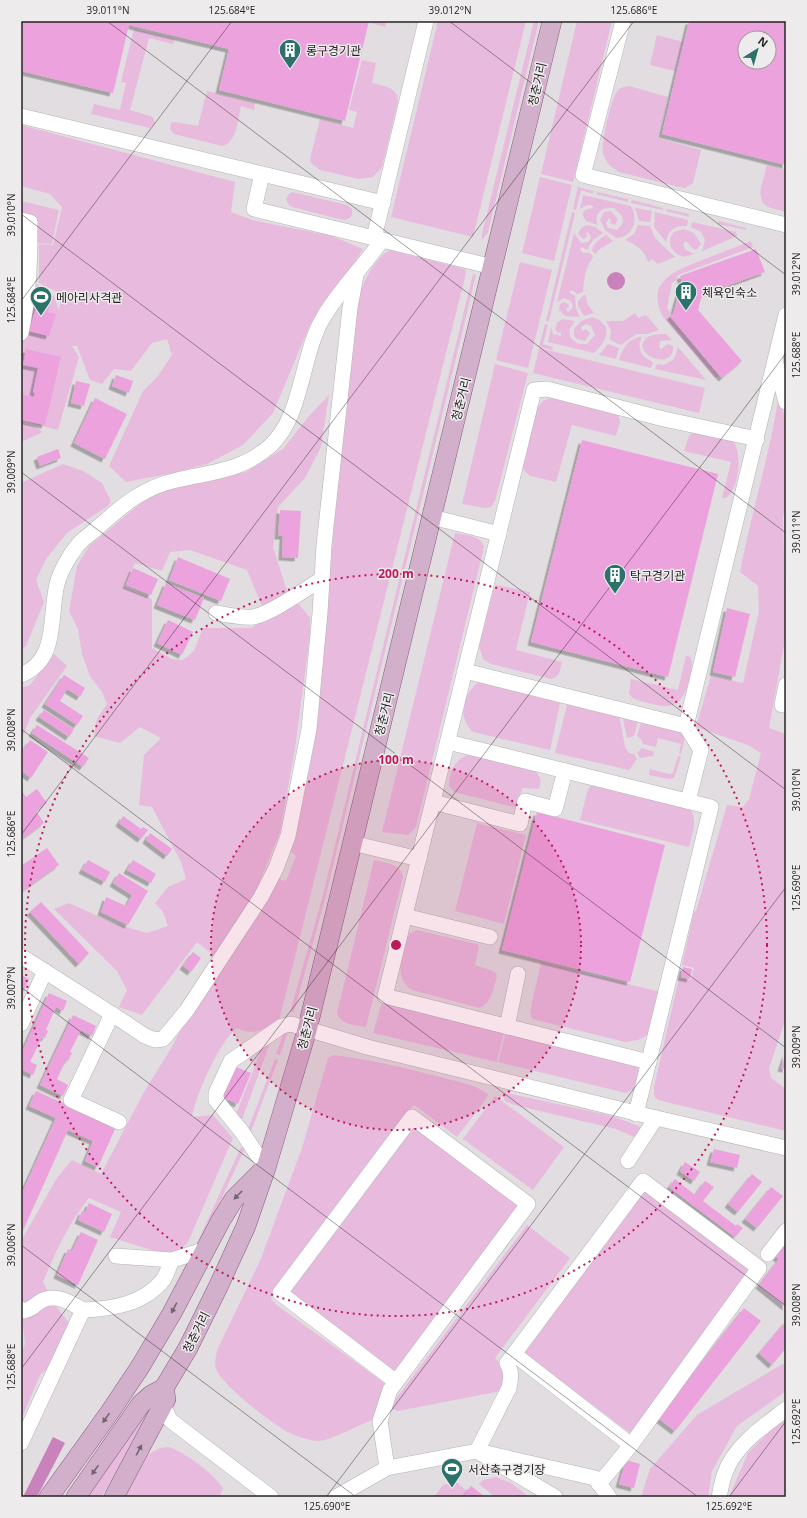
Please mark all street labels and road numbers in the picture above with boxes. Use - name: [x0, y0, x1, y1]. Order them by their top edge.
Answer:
- street label: 청춘거리: [524, 61, 550, 107]
- street label: 청춘거리: [447, 376, 475, 422]
- street label: 청춘거리: [370, 691, 398, 737]
- street label: 청춘거리: [293, 1004, 321, 1052]
- street label: 청춘거리: [178, 1308, 214, 1356]

